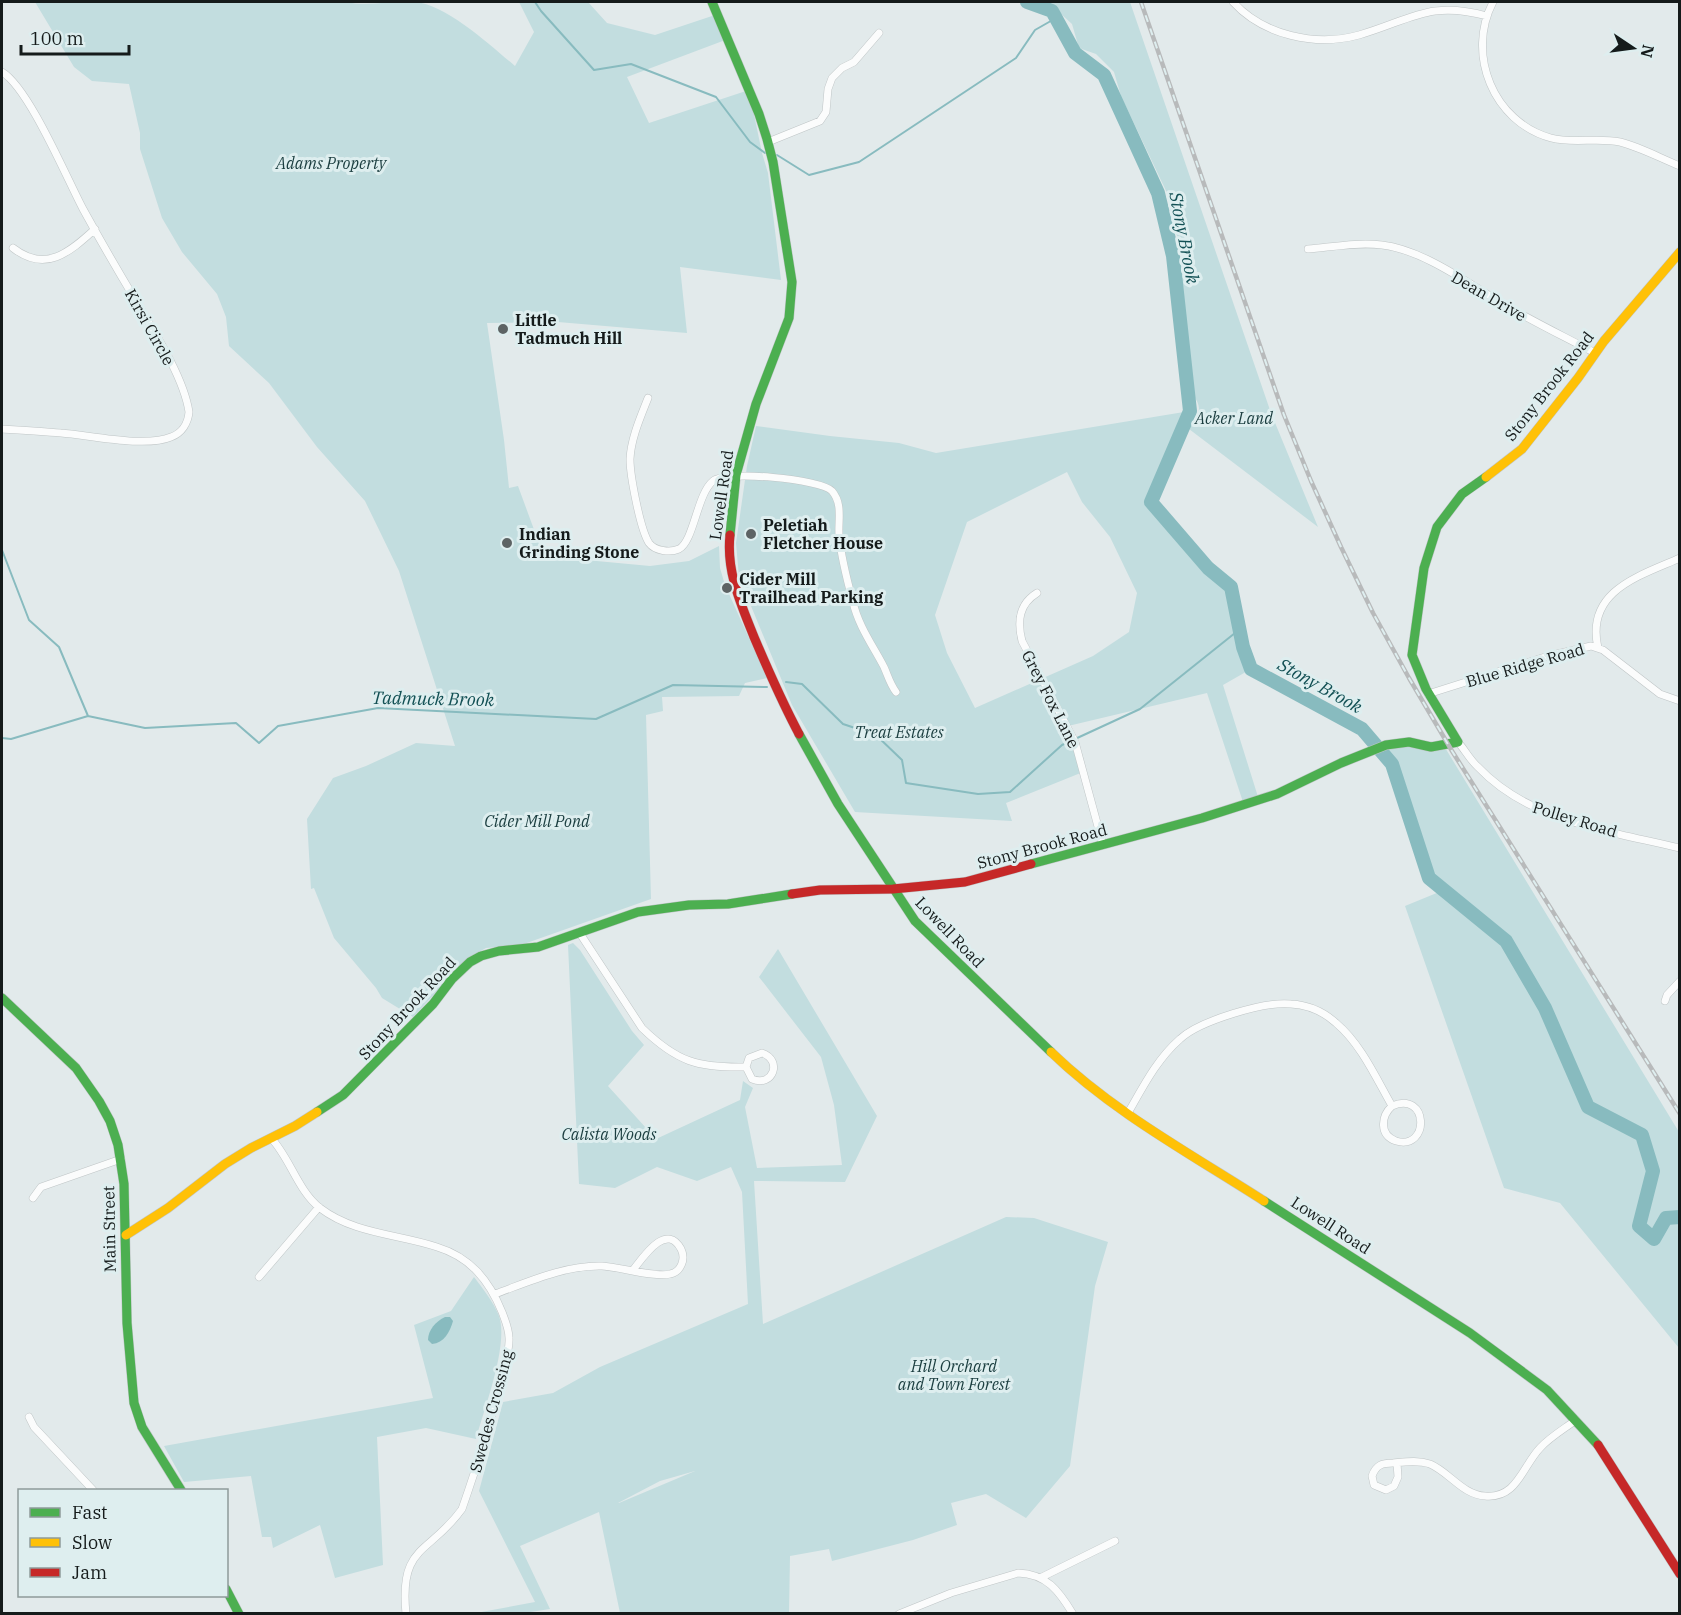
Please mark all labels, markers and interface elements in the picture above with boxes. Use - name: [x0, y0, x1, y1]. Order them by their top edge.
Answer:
- scale bar: [21, 18, 129, 56]
- north arrow: [1603, 18, 1663, 78]
- text: 100 m: [30, 27, 84, 50]
- text: N: [1636, 43, 1659, 60]
- park label: Adams Property: [275, 153, 388, 173]
- water label: Stony Brook: [1164, 189, 1205, 286]
- street label: Dean Drive: [1448, 267, 1530, 325]
- street label: Kirsi Circle: [121, 285, 179, 369]
- place label: Little Tadmuch Hill: [515, 310, 622, 348]
- marker: Little Tadmuch Hill: [496, 322, 510, 336]
- street label: Stony Brook Road: [1500, 327, 1598, 445]
- park label: Acker Land: [1194, 408, 1273, 428]
- street label: Lowell Road: [705, 448, 737, 541]
- place label: Peletiah Fletcher House: [763, 515, 883, 553]
- place label: Indian Grinding Stone: [519, 524, 639, 562]
- marker: Peletiah Fletcher House: [744, 527, 758, 541]
- marker: Indian Grinding Stone: [500, 536, 514, 550]
- place label: Cider Mill Trailhead Parking: [739, 569, 884, 607]
- marker: Cider Mill Trailhead Parking: [720, 581, 734, 595]
- street label: Blue Ridge Road: [1463, 638, 1587, 691]
- street label: Grey Fox Lane: [1018, 647, 1084, 751]
- water label: Stony Brook: [1273, 652, 1367, 718]
- water label: Tadmuck Brook: [372, 686, 495, 711]
- park label: Treat Estates: [854, 722, 944, 742]
- street label: Polley Road: [1530, 797, 1620, 841]
- park label: Cider Mill Pond: [484, 811, 590, 831]
- street label: Stony Brook Road: [975, 819, 1109, 873]
- street label: Lowell Road: [911, 892, 989, 972]
- street label: Stony Brook Road: [354, 952, 460, 1064]
- park label: Calista Woods: [562, 1124, 657, 1144]
- street label: Main Street: [98, 1185, 120, 1272]
- street label: Lowell Road: [1287, 1192, 1375, 1258]
- street label: Swedes Crossing: [465, 1347, 517, 1474]
- park label: Hill Orchard and Town Forest: [898, 1356, 1012, 1394]
- legend: [18, 1489, 228, 1597]
- text: Fast: [72, 1501, 107, 1524]
- text: Slow: [72, 1531, 112, 1554]
- text: Jam: [72, 1561, 107, 1584]

